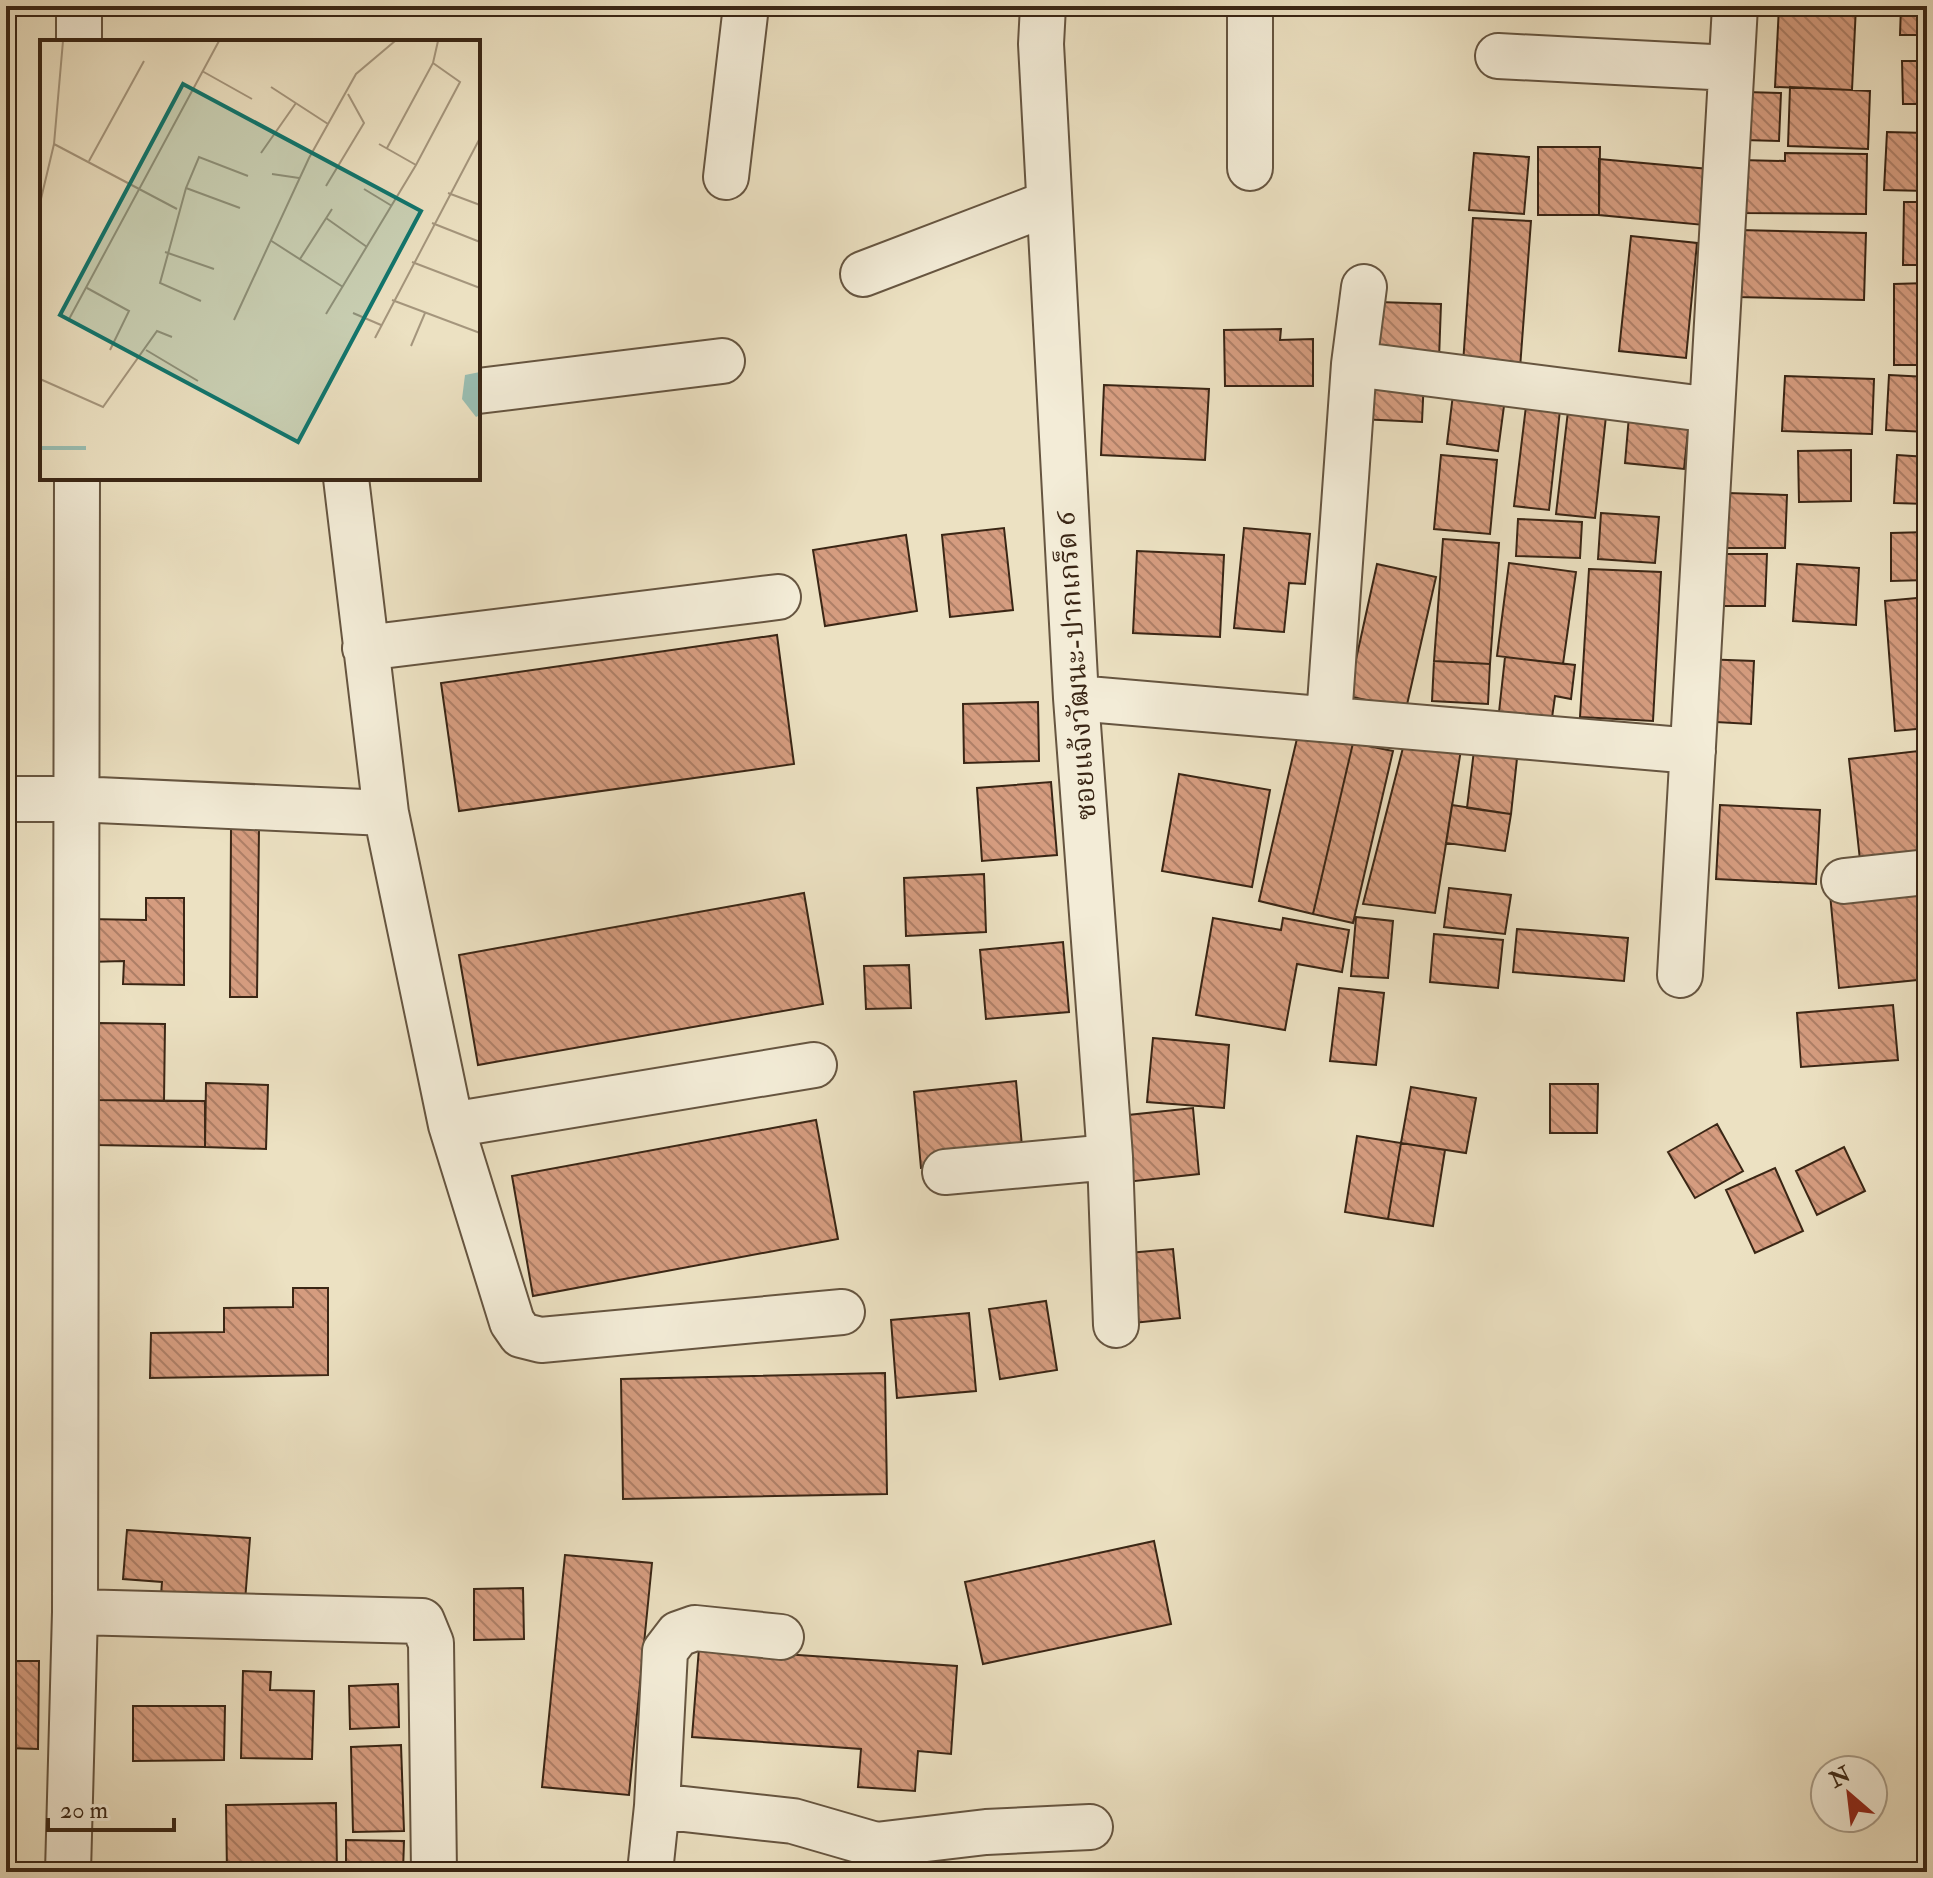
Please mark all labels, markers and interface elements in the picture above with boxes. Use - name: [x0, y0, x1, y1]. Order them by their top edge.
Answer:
- inset map: [40, 40, 480, 480]
- street label: ซอยแจ้งวัฒนะ-ปากเกร็ด 6: [1048, 509, 1105, 821]
- north arrow: [1809, 1754, 1889, 1834]
- text: N: [1824, 1760, 1856, 1795]
- scale bar: [48, 1782, 174, 1832]
- text: 20 m: [60, 1795, 109, 1826]

